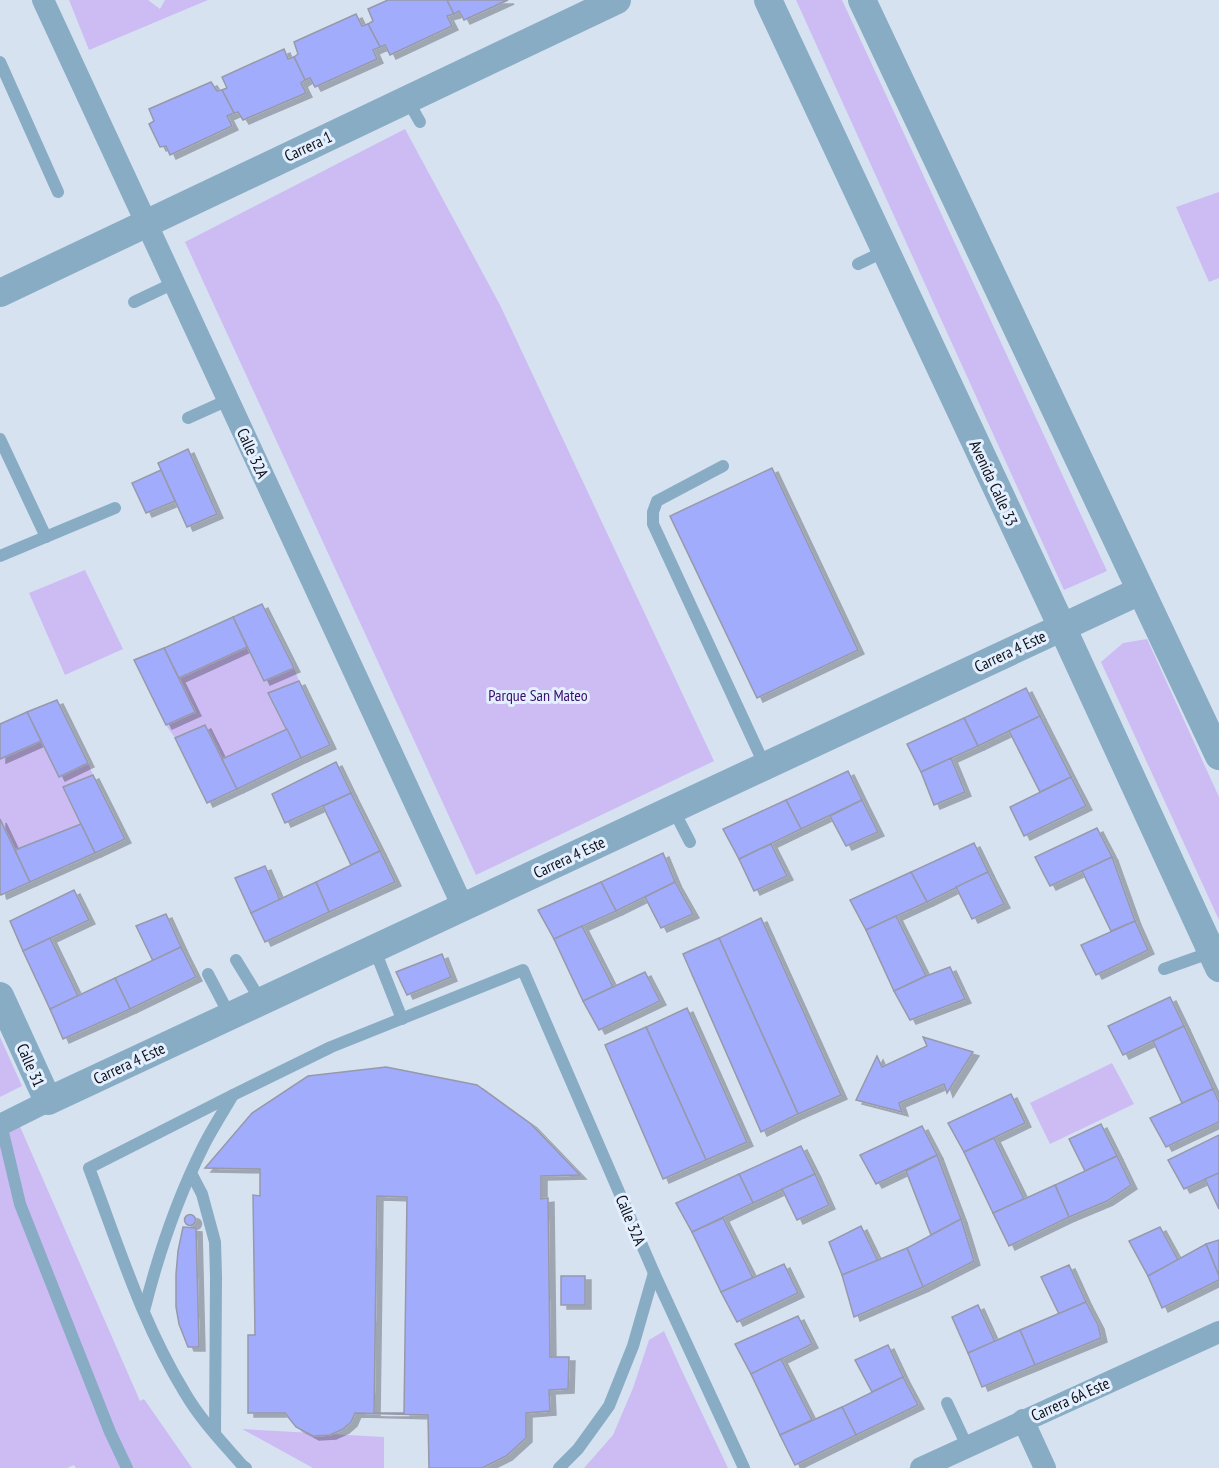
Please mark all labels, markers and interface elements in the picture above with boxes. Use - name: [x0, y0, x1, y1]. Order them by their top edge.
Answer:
- street label: Carrera 1: [281, 126, 335, 166]
- street label: Calle 32A: [233, 425, 273, 482]
- street label: Avenida Calle 33: [965, 437, 1023, 529]
- street label: Carrera 4 Este: [971, 626, 1049, 676]
- park label: Parque San Mateo: [488, 685, 588, 705]
- street label: Carrera 4 Este: [530, 832, 608, 882]
- street label: Carrera 4 Este: [90, 1038, 168, 1088]
- street label: Calle 31: [13, 1040, 49, 1090]
- street label: Calle 32A: [611, 1192, 651, 1249]
- street label: Carrera 6A Este: [1028, 1373, 1112, 1425]

